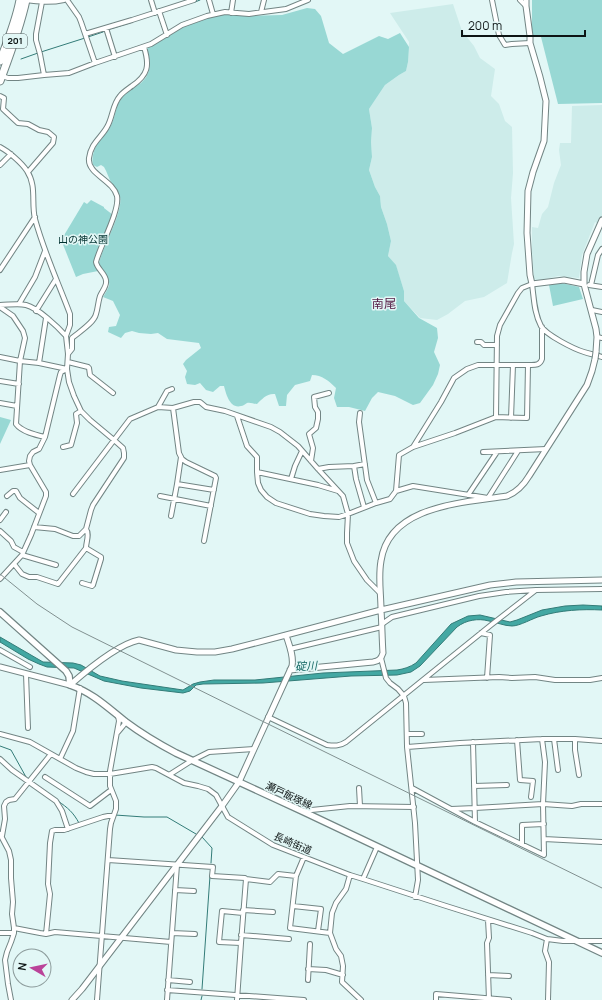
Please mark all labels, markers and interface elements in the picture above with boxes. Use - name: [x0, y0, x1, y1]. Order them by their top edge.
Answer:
- scale bar: [462, 12, 585, 38]
- text: 200 m: [468, 17, 502, 34]
- road number: 201: [3, 34, 27, 48]
- park label: 山の神公園: [58, 232, 108, 246]
- district label: 南尾: [372, 295, 396, 312]
- water label: 碇川: [295, 657, 318, 674]
- street label: 瀬戸飯塚線: [263, 778, 315, 812]
- street label: 長崎街道: [272, 829, 314, 857]
- north arrow: [12, 948, 52, 988]
- text: N: [14, 961, 30, 971]

